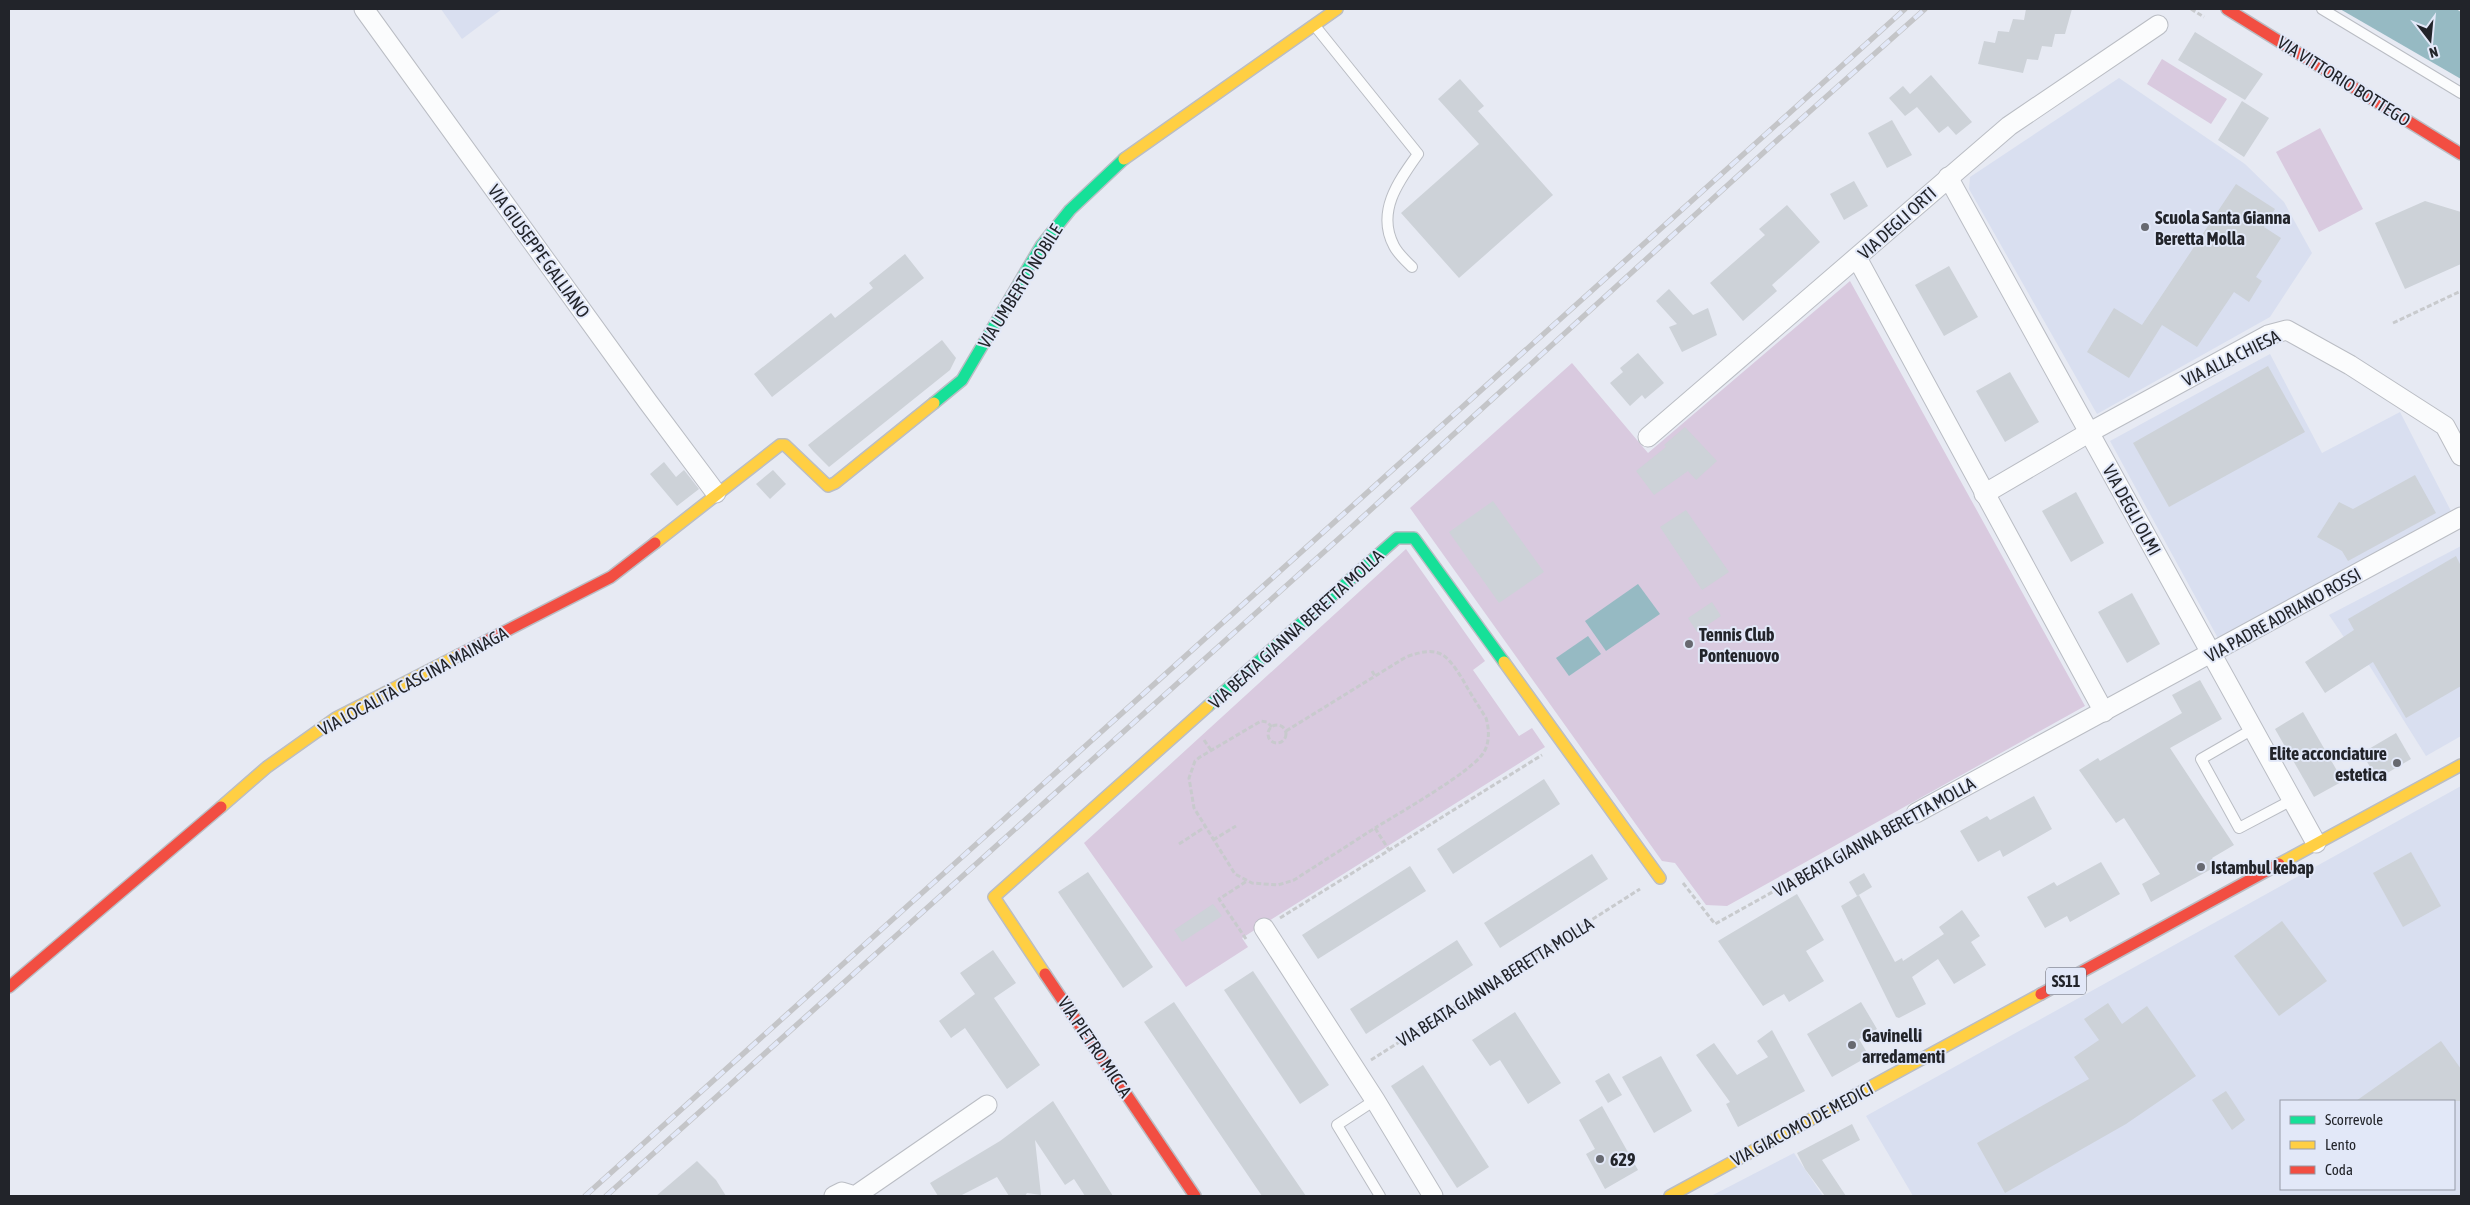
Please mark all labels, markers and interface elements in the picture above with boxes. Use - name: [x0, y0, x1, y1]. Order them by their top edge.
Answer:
- north arrow: [2405, 15, 2455, 65]
- street label: VIA VITTORIO BOTTEGO: [2274, 32, 2414, 130]
- text: N: [2427, 44, 2440, 61]
- street label: VIA GIUSEPPE GALLIANO: [484, 180, 594, 322]
- street label: VIA DEGLI ORTI: [1854, 182, 1940, 264]
- place label: Scuola Santa Gianna Beretta Molla: [2155, 207, 2291, 249]
- street label: VIA UMBERTO NOBILE: [973, 220, 1067, 352]
- marker: Scuola Santa Gianna Beretta Molla: [2139, 221, 2151, 233]
- street label: VIA ALLA CHIESA: [2179, 325, 2283, 391]
- street label: VIA DEGLI OLMI: [2099, 461, 2165, 559]
- street label: VIA BEATA GIANNA BERETTA MOLLA: [1204, 545, 1388, 713]
- street label: VIA PADRE ADRIANO ROSSI: [2201, 563, 2365, 667]
- street label: VIA LOCALITÀ CASCINA MAINAGA: [315, 622, 511, 740]
- place label: Tennis Club Pontenuovo: [1699, 624, 1779, 666]
- marker: Tennis Club Pontenuovo: [1683, 638, 1695, 650]
- place label: Elite acconciature estetica: [2269, 743, 2387, 785]
- marker: Elite acconciature estetica: [2391, 757, 2403, 769]
- street label: VIA BEATA GIANNA BERETTA MOLLA: [1769, 773, 1979, 901]
- place label: Istambul kebap: [2211, 857, 2314, 878]
- marker: Istambul kebap: [2195, 861, 2207, 873]
- street label: VIA BEATA GIANNA BERETTA MOLLA: [1393, 913, 1597, 1051]
- road number: SS11: [2046, 968, 2086, 994]
- street label: VIA PIETRO MICCA: [1054, 993, 1136, 1101]
- place label: Gavinelli arredamenti: [1862, 1025, 1945, 1067]
- marker: Gavinelli arredamenti: [1846, 1039, 1858, 1051]
- street label: VIA GIACOMO DE MEDICI: [1727, 1078, 1877, 1170]
- legend: [2280, 1100, 2455, 1190]
- text: Scorrevole: [2325, 1111, 2383, 1128]
- text: Lento: [2325, 1136, 2356, 1153]
- place label: 629: [1610, 1149, 1635, 1170]
- marker: 629: [1594, 1153, 1606, 1165]
- text: Coda: [2325, 1161, 2353, 1178]

